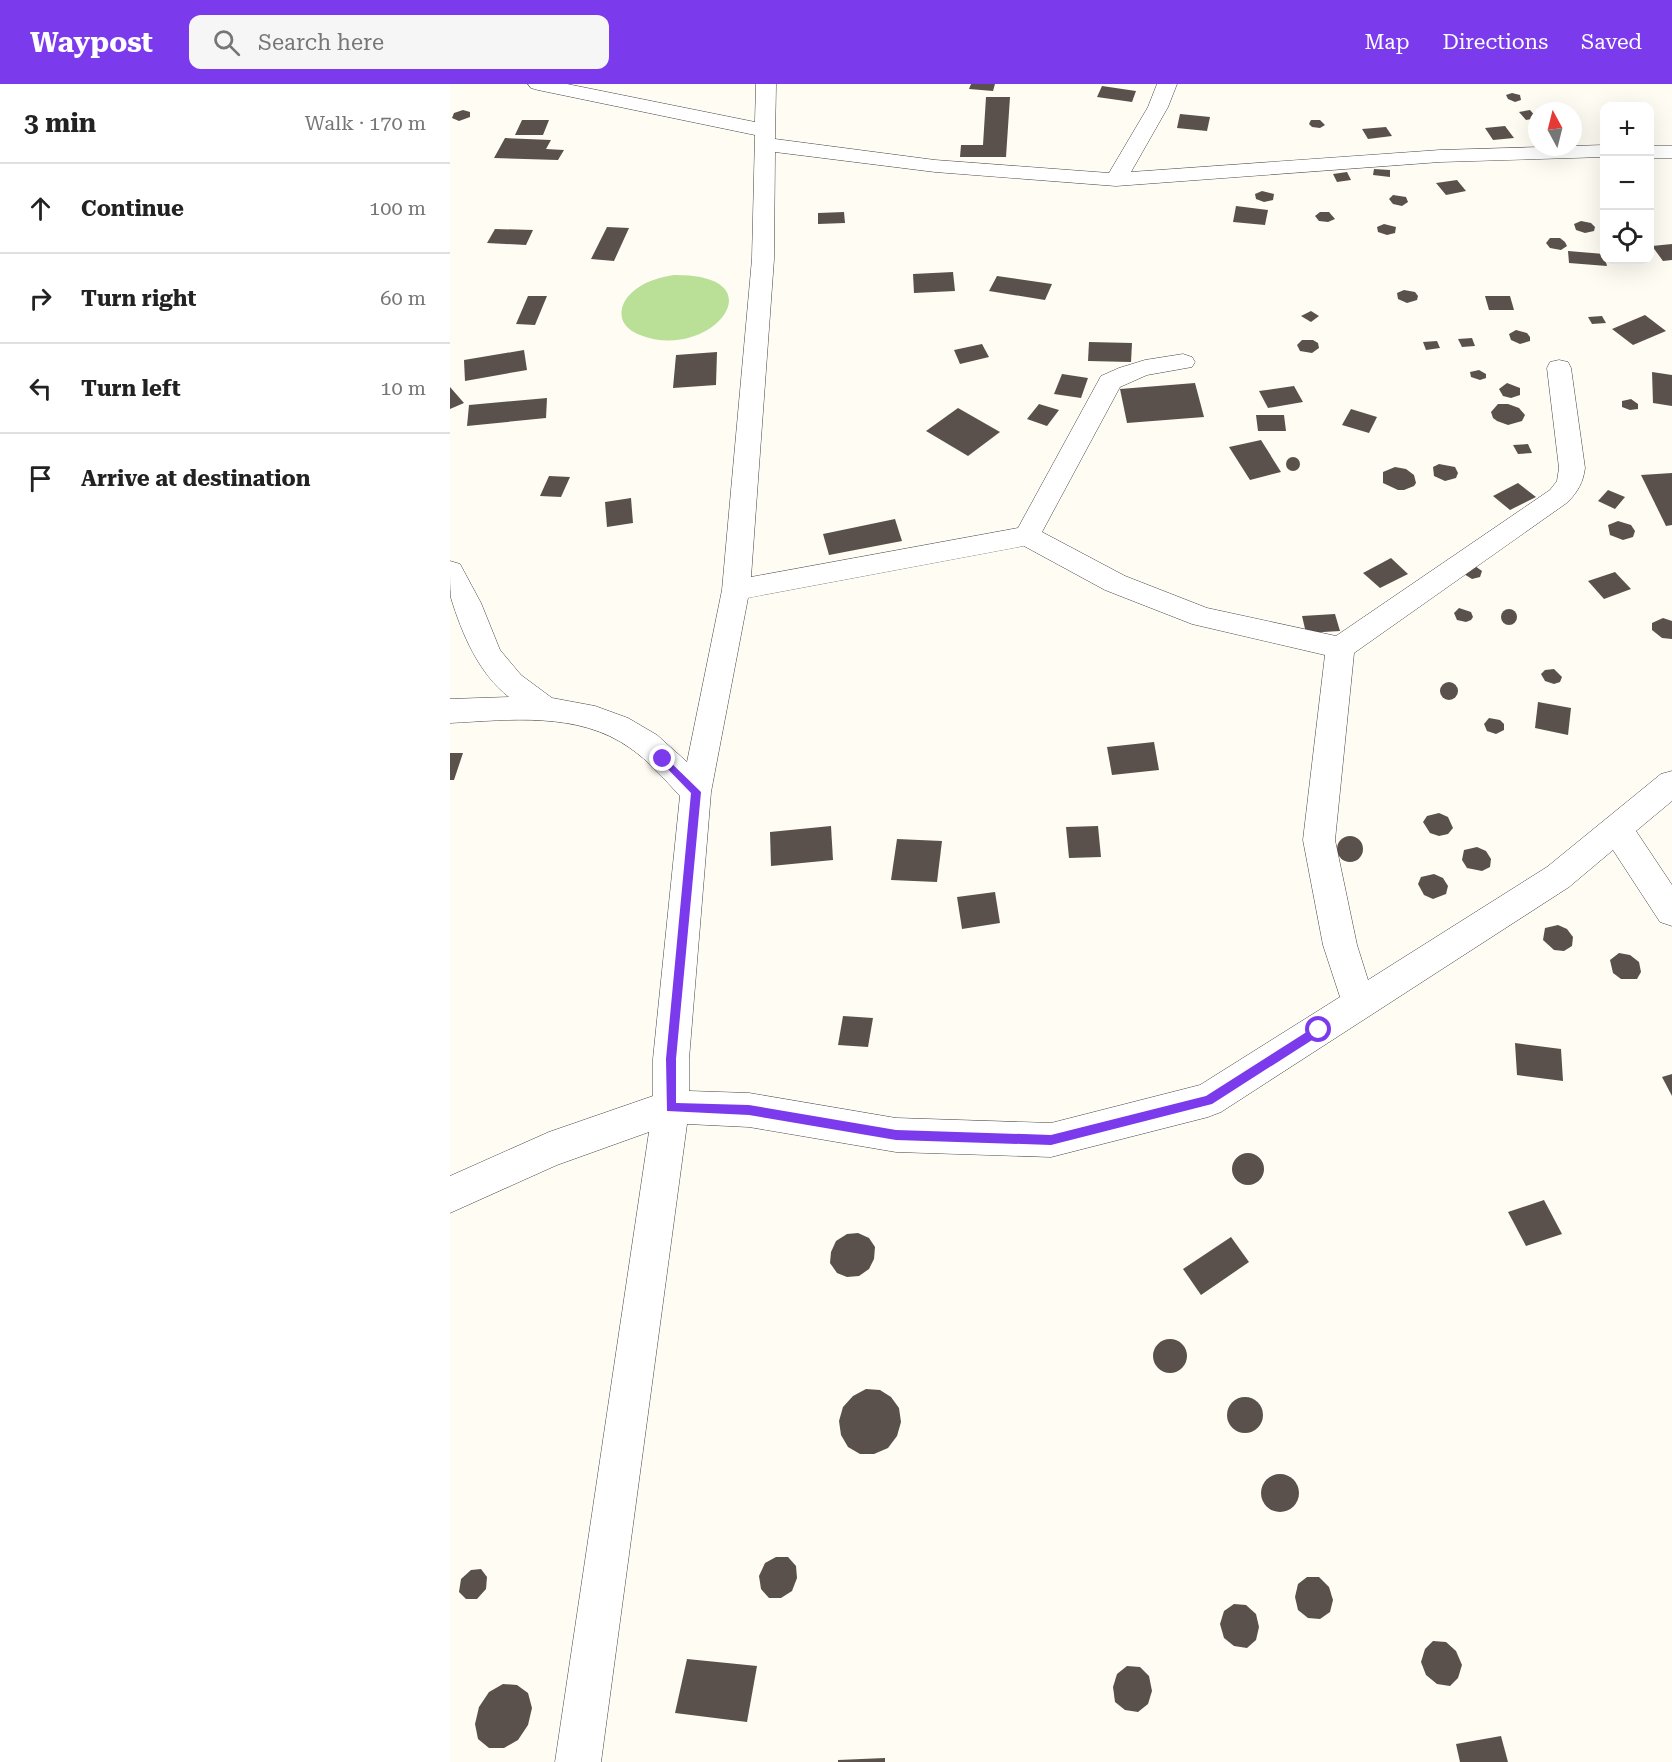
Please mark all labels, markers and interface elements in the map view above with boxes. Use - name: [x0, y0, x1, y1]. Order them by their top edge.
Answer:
- search box: [189, 15, 609, 69]
- text: Waypost: [30, 26, 153, 59]
- icon: search: [210, 26, 243, 59]
- text: Search here: [258, 30, 384, 55]
- text: Map: [1365, 30, 1409, 54]
- text: Directions: [1442, 30, 1548, 54]
- text: Saved: [1581, 30, 1642, 54]
- north arrow: [1528, 102, 1582, 156]
- map controls: [1600, 102, 1654, 264]
- button: +: [1600, 102, 1654, 156]
- text: 3 min: [24, 108, 96, 138]
- text: Walk · 170 m: [305, 111, 426, 135]
- button: −: [1600, 156, 1654, 210]
- icon: ahead: [24, 192, 57, 225]
- text: Continue: [81, 196, 184, 221]
- text: 100 m: [369, 196, 426, 220]
- button: locate: [1600, 210, 1654, 264]
- icon: right: [24, 282, 57, 315]
- text: Turn right: [81, 286, 196, 311]
- text: 60 m: [380, 286, 426, 310]
- icon: left: [24, 372, 57, 405]
- text: Turn left: [81, 376, 181, 401]
- text: 10 m: [380, 376, 426, 400]
- icon: arrive: [24, 462, 57, 495]
- text: Arrive at destination: [81, 466, 310, 491]
- route end: [649, 745, 675, 771]
- route start: [1305, 1016, 1331, 1042]

